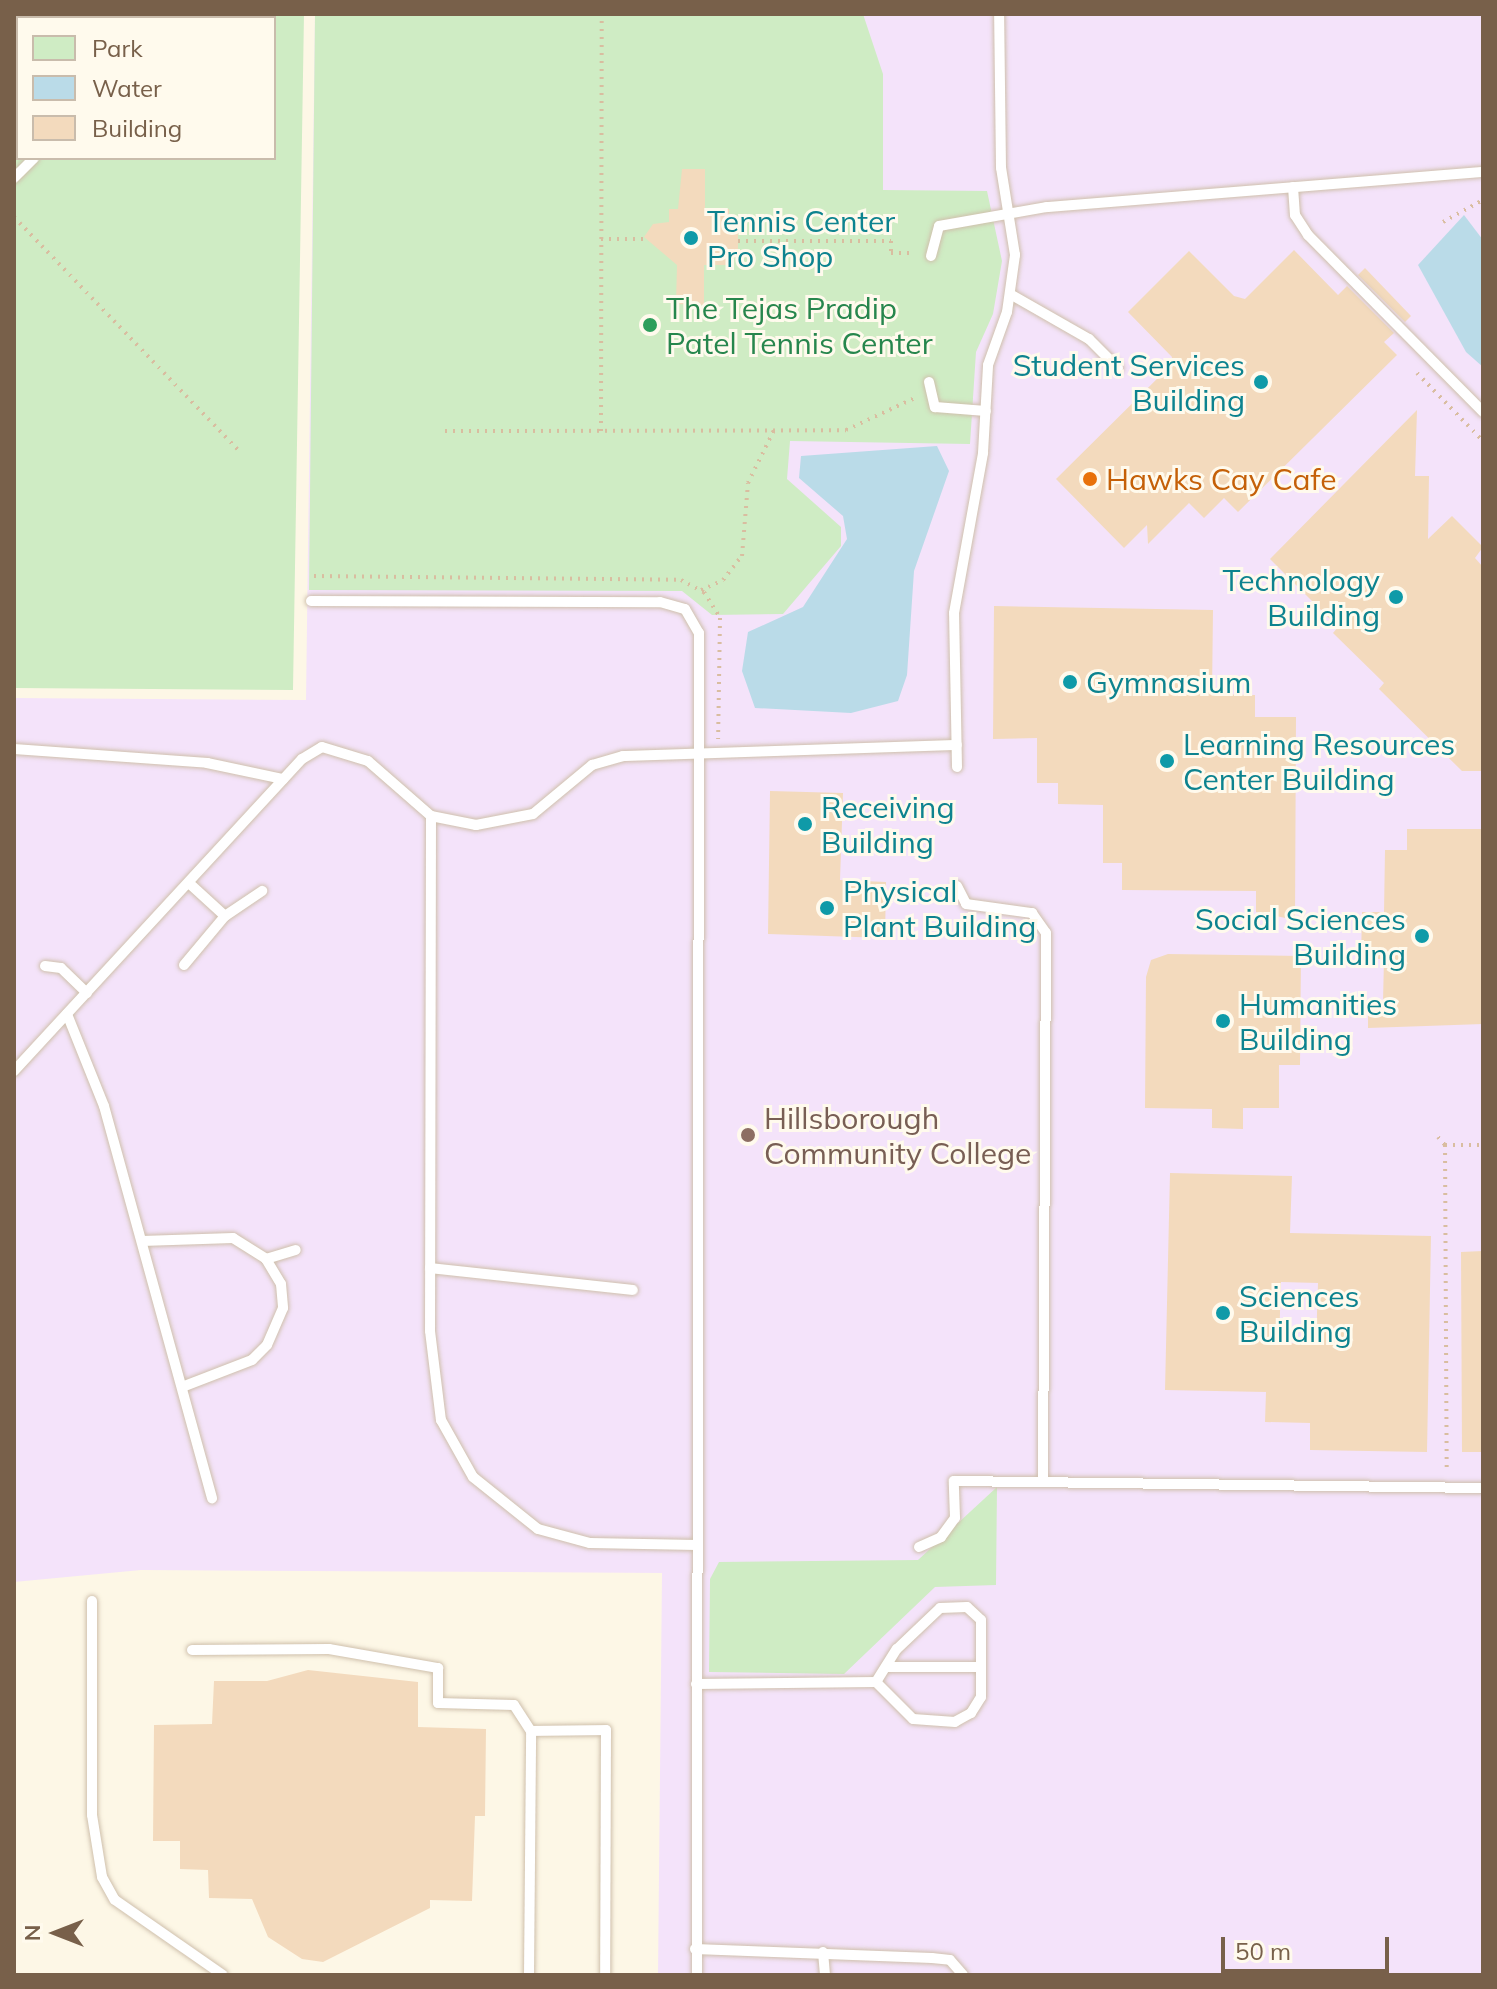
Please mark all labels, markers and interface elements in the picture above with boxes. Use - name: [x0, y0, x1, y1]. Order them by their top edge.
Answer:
- legend: [16, 16, 276, 160]
- text: Park: [92, 33, 143, 63]
- text: Water: [92, 73, 162, 103]
- text: Building: [92, 113, 182, 143]
- place label: Tennis Center Pro Shop: [707, 203, 895, 274]
- marker: Tennis Center Pro Shop: [682, 229, 700, 247]
- place label: The Tejas Pradip Patel Tennis Center: [666, 290, 933, 360]
- marker: The Tejas Pradip Patel Tennis Center: [641, 316, 659, 334]
- place label: Student Services Building: [1013, 347, 1245, 418]
- marker: Student Services Building: [1252, 373, 1270, 391]
- place label: Hawks Cay Cafe: [1106, 461, 1336, 497]
- marker: Hawks Cay Cafe: [1081, 470, 1099, 488]
- place label: Technology Building: [1222, 562, 1380, 632]
- marker: Technology Building: [1387, 588, 1405, 606]
- place label: Gymnasium: [1086, 664, 1251, 700]
- marker: Gymnasium: [1061, 673, 1079, 691]
- place label: Learning Resources Center Building: [1183, 726, 1455, 796]
- marker: Learning Resources Center Building: [1158, 752, 1176, 770]
- place label: Receiving Building: [821, 789, 954, 860]
- marker: Receiving Building: [796, 815, 814, 833]
- place label: Physical Plant Building: [843, 873, 1036, 944]
- marker: Physical Plant Building: [818, 899, 836, 917]
- place label: Social Sciences Building: [1195, 901, 1406, 972]
- marker: Social Sciences Building: [1413, 927, 1431, 945]
- place label: Humanities Building: [1239, 986, 1397, 1056]
- marker: Humanities Building: [1214, 1012, 1232, 1030]
- place label: Hillsborough Community College: [764, 1100, 1031, 1170]
- marker: Hillsborough Community College: [739, 1126, 757, 1144]
- place label: Sciences Building: [1239, 1278, 1359, 1348]
- marker: Sciences Building: [1214, 1304, 1232, 1322]
- north arrow: [16, 1893, 96, 1973]
- scale bar: [1225, 1921, 1393, 1971]
- text: N: [18, 1925, 46, 1941]
- text: 50 m: [1235, 1936, 1291, 1966]

